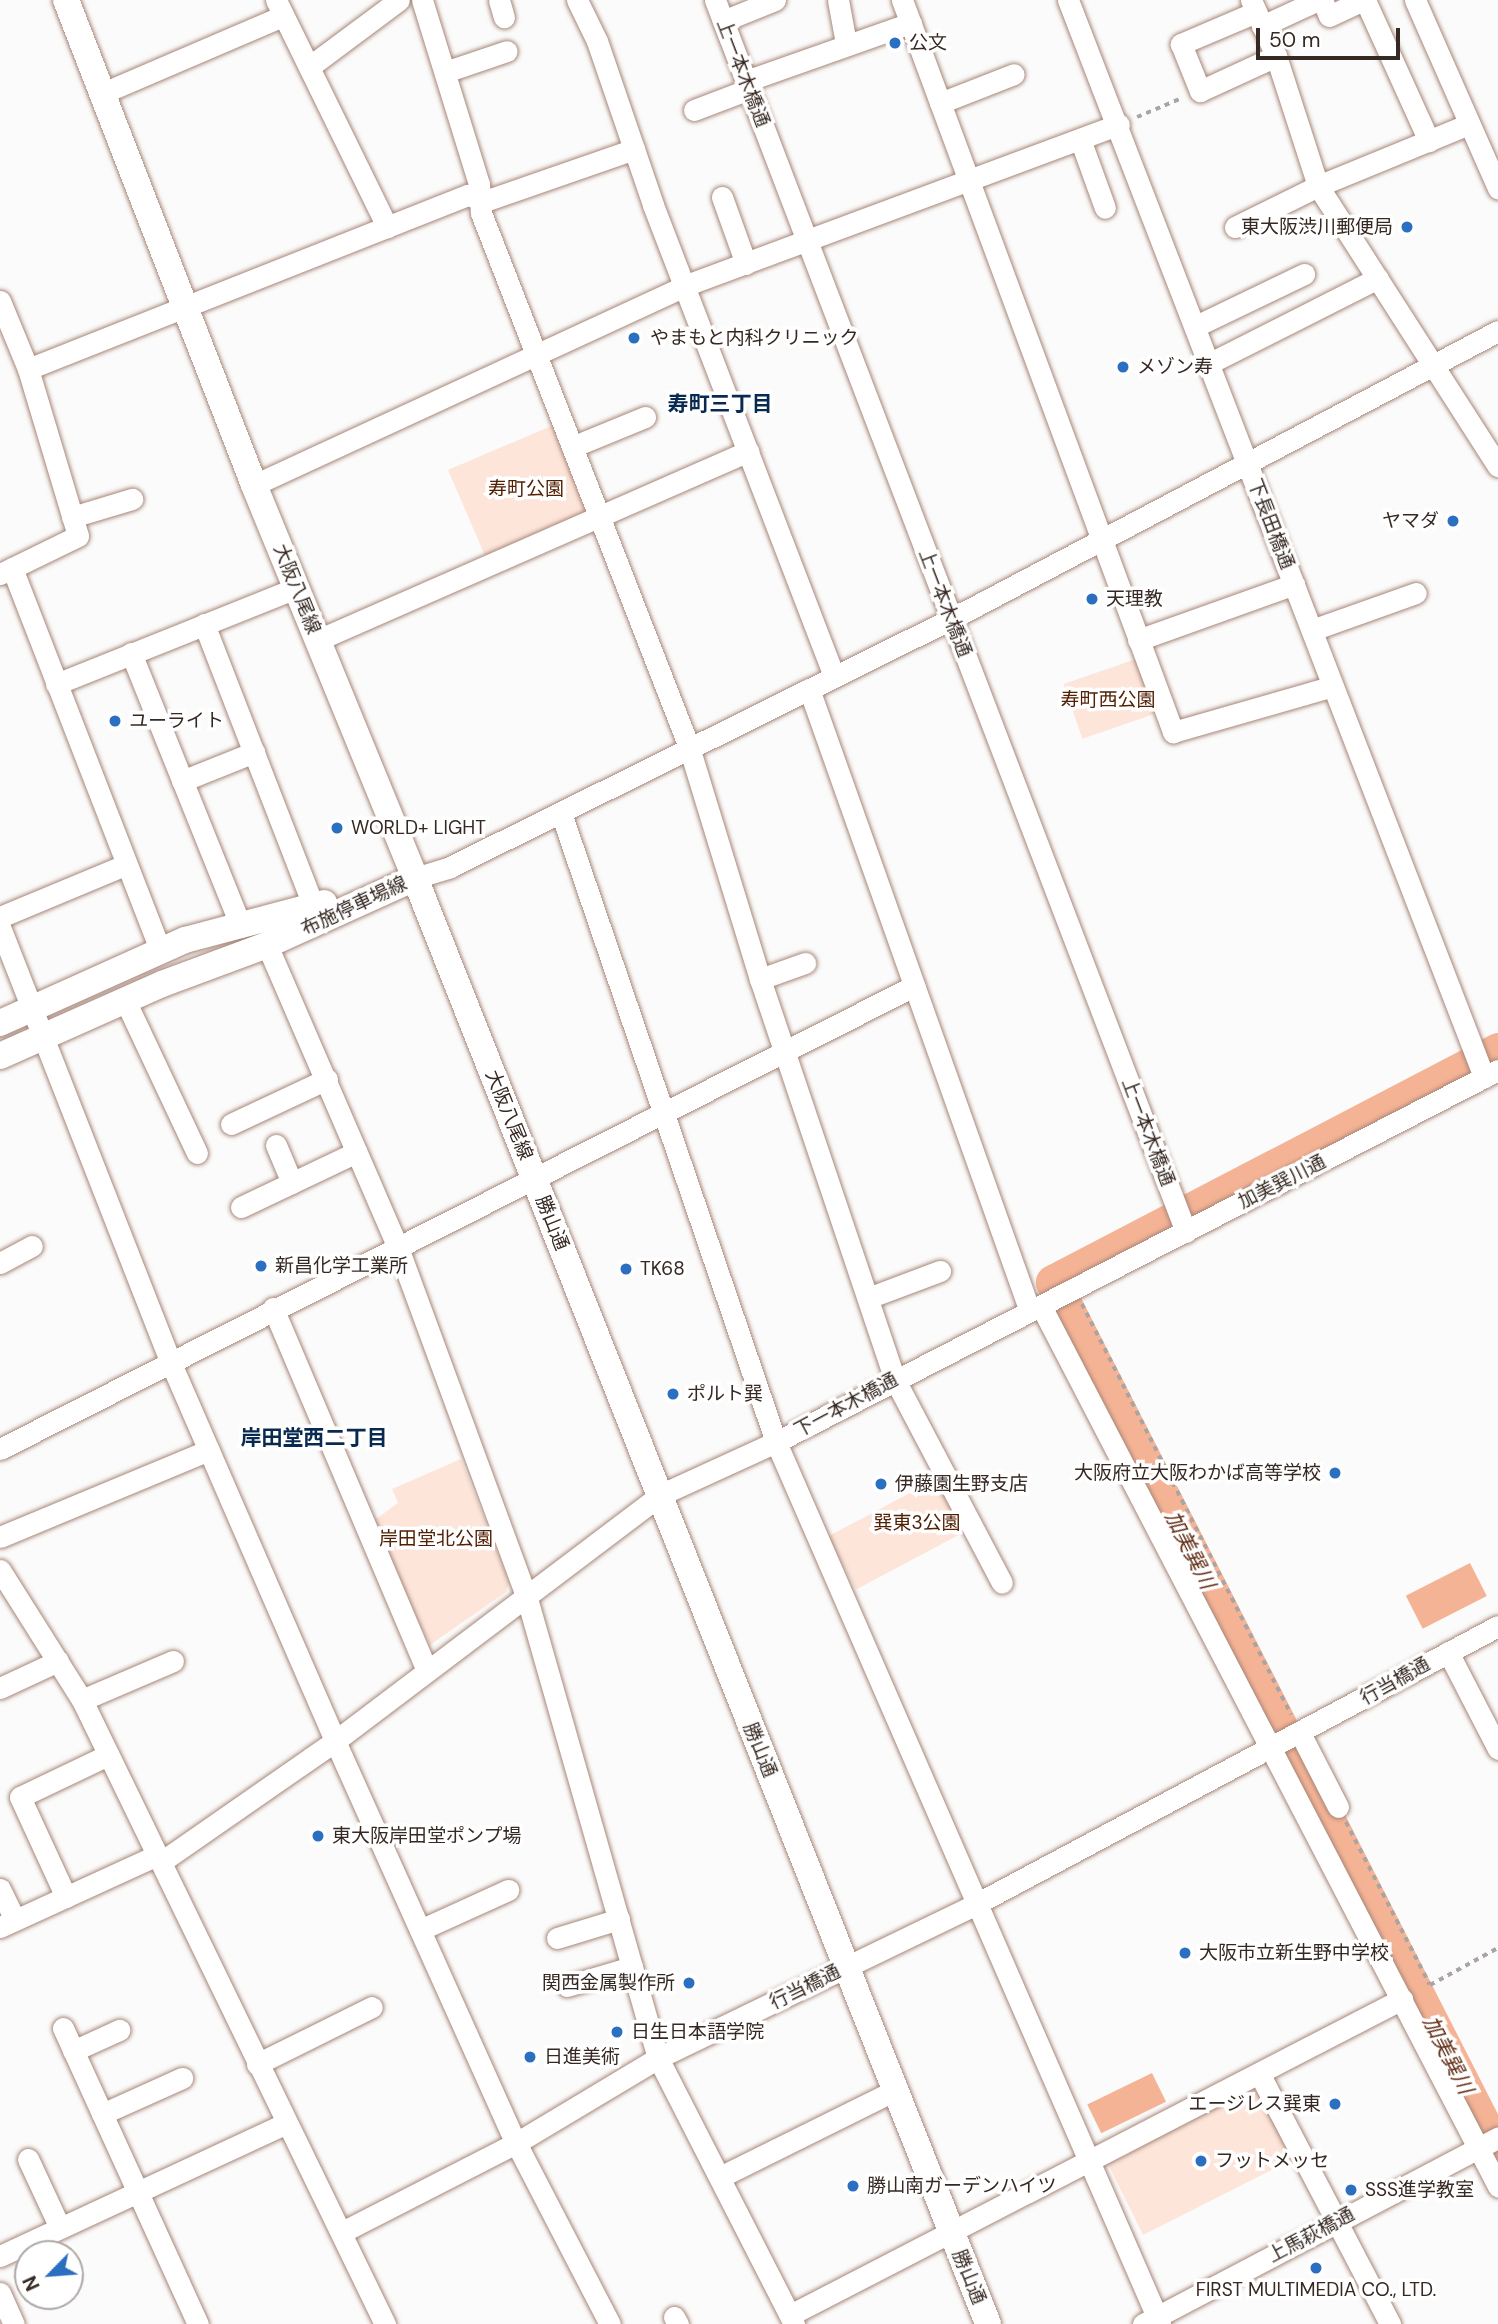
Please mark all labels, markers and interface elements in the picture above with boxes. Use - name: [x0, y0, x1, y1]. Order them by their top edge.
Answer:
- scale bar: [1260, 14, 1404, 58]
- street label: 上一本木橋通: [712, 16, 774, 130]
- text: 50 m: [1269, 26, 1320, 54]
- place label: 公文: [909, 32, 947, 54]
- marker: 公文: [887, 35, 903, 51]
- place label: 東大阪渋川郵便局: [1241, 216, 1393, 238]
- marker: 東大阪渋川郵便局: [1399, 219, 1415, 235]
- place label: やまもと内科クリニック: [650, 327, 859, 349]
- marker: やまもと内科クリニック: [624, 328, 644, 348]
- place label: メゾン寿: [1137, 356, 1213, 378]
- marker: メゾン寿: [1115, 359, 1131, 375]
- district label: 寿町三丁目: [668, 391, 772, 417]
- street label: 下長田橋通: [1243, 476, 1299, 572]
- park label: 寿町公園: [488, 478, 564, 500]
- place label: ヤマダ: [1382, 510, 1439, 532]
- marker: ヤマダ: [1445, 513, 1461, 529]
- street label: 大阪八尾線: [269, 541, 325, 637]
- street label: 上一本木橋通: [914, 546, 976, 660]
- place label: 天理教: [1106, 588, 1163, 610]
- marker: 天理教: [1084, 591, 1100, 607]
- park label: 寿町西公園: [1061, 689, 1155, 711]
- place label: ユーライト: [129, 710, 224, 732]
- marker: ユーライト: [107, 713, 123, 729]
- place label: WORLD+ LIGHT: [351, 817, 486, 839]
- marker: WORLD+ LIGHT: [329, 820, 345, 836]
- street label: 布施停車場線: [298, 872, 410, 940]
- street label: 大阪八尾線: [481, 1067, 537, 1163]
- street label: 上一本木橋通: [1117, 1075, 1179, 1189]
- street label: 加美巽川通: [1235, 1150, 1329, 1214]
- street label: 勝山通: [531, 1192, 573, 1254]
- place label: 新昌化学工業所: [275, 1255, 408, 1277]
- marker: 新昌化学工業所: [253, 1258, 269, 1274]
- place label: TK68: [640, 1258, 685, 1280]
- marker: TK68: [618, 1261, 634, 1277]
- street label: 下一本木橋通: [790, 1368, 902, 1442]
- place label: ポルト巽: [687, 1383, 763, 1405]
- marker: ポルト巽: [665, 1386, 681, 1402]
- district label: 岸田堂西二丁目: [241, 1425, 387, 1451]
- place label: 大阪府立大阪わかば高等学校: [1074, 1462, 1321, 1484]
- marker: 大阪府立大阪わかば高等学校: [1327, 1465, 1343, 1481]
- place label: 伊藤園生野支店: [895, 1473, 1028, 1495]
- marker: 伊藤園生野支店: [873, 1476, 889, 1492]
- water label: 加美巽川: [1160, 1507, 1220, 1593]
- park label: 巽東3公園: [873, 1512, 961, 1534]
- park label: 岸田堂北公園: [379, 1528, 493, 1550]
- street label: 行当橋通: [1356, 1653, 1434, 1709]
- street label: 勝山通: [739, 1719, 781, 1781]
- place label: 東大阪岸田堂ポンプ場: [332, 1825, 522, 1847]
- marker: 東大阪岸田堂ポンプ場: [310, 1828, 326, 1844]
- place label: 大阪市立新生野中学校: [1199, 1942, 1389, 1964]
- marker: 大阪市立新生野中学校: [1177, 1945, 1193, 1961]
- street label: 行当橋通: [766, 1960, 844, 2014]
- place label: 関西金属製作所: [542, 1972, 675, 1994]
- marker: 関西金属製作所: [681, 1975, 697, 1991]
- water label: 加美巽川: [1418, 2012, 1478, 2098]
- place label: 日生日本語学院: [631, 2021, 764, 2043]
- marker: 日生日本語学院: [609, 2024, 625, 2040]
- place label: 日進美術: [544, 2046, 620, 2068]
- marker: 日進美術: [522, 2049, 538, 2065]
- place label: エージレス巽東: [1188, 2093, 1321, 2115]
- marker: エージレス巽東: [1327, 2096, 1343, 2112]
- place label: フットメッセ: [1215, 2150, 1329, 2172]
- marker: フットメッセ: [1193, 2153, 1209, 2169]
- place label: 勝山南ガーデンハイツ: [867, 2175, 1057, 2197]
- marker: 勝山南ガーデンハイツ: [845, 2178, 861, 2194]
- place label: SSS進学教室: [1365, 2179, 1474, 2201]
- marker: SSS進学教室: [1343, 2182, 1359, 2198]
- street label: 上馬萩橋通: [1264, 2203, 1358, 2267]
- north arrow: [14, 2240, 84, 2310]
- street label: 勝山通: [948, 2246, 990, 2308]
- marker: FIRST MULTIMEDIA CO., LTD.: [1308, 2260, 1324, 2276]
- text: N: [17, 2272, 46, 2295]
- place label: FIRST MULTIMEDIA CO., LTD.: [1196, 2279, 1436, 2301]

